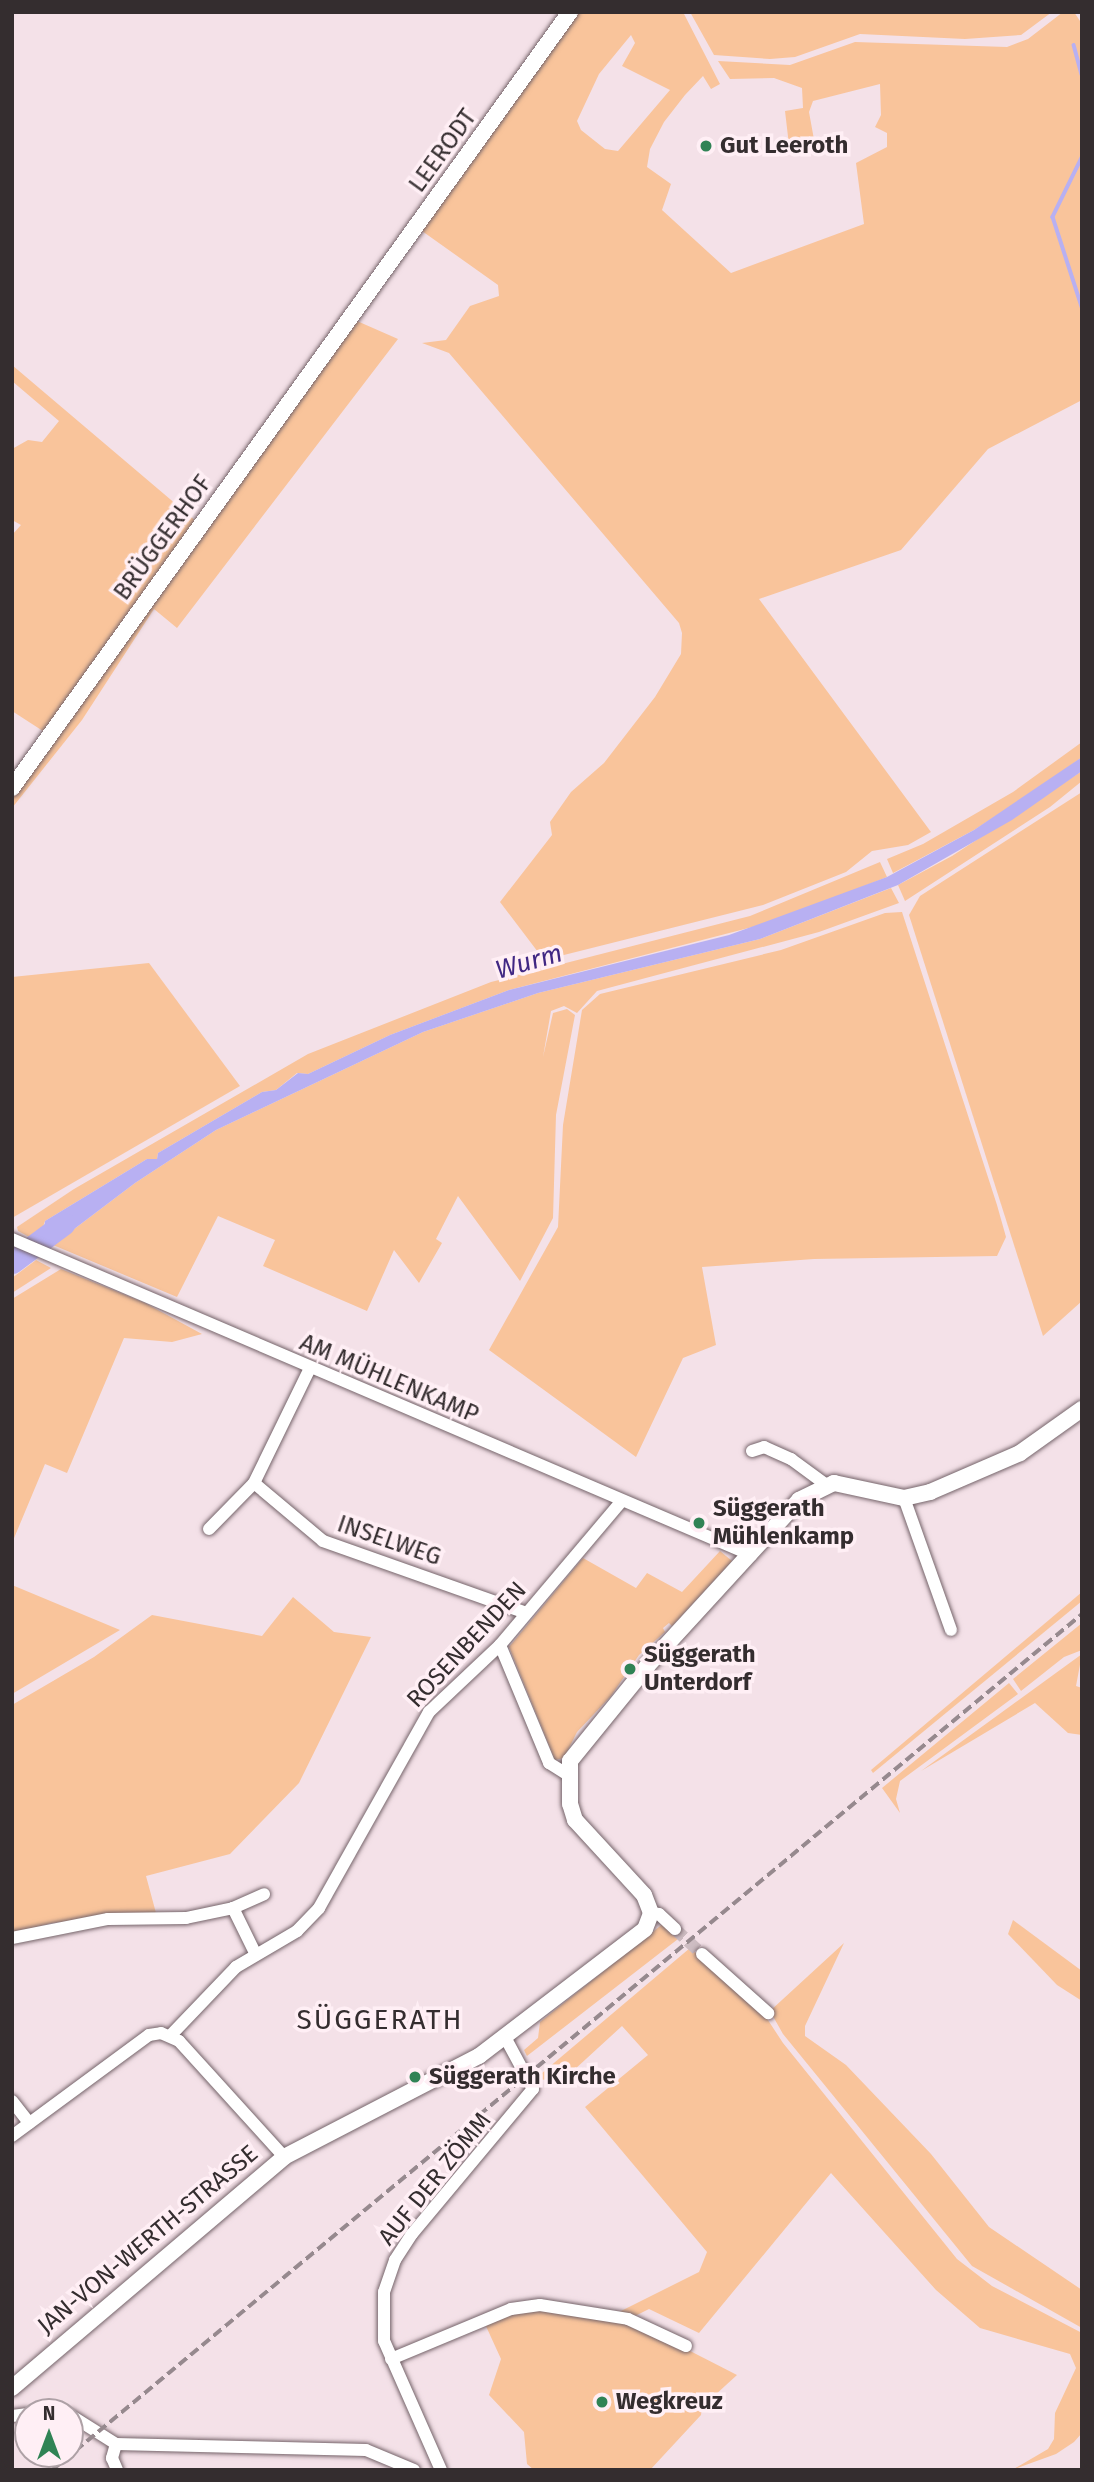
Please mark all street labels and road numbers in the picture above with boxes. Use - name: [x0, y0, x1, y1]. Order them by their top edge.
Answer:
- street label: LEERODT: [403, 104, 483, 198]
- street label: BRÜGGERHOF: [108, 470, 218, 606]
- street label: AM MÜHLENKAMP: [295, 1328, 483, 1430]
- street label: INSELWEG: [333, 1510, 445, 1572]
- street label: ROSENBENDEN: [401, 1576, 533, 1714]
- street label: AUF DER ZÖMM: [373, 2107, 497, 2251]
- street label: JAN-VON-WERTH-STRASSE: [32, 2139, 264, 2341]

